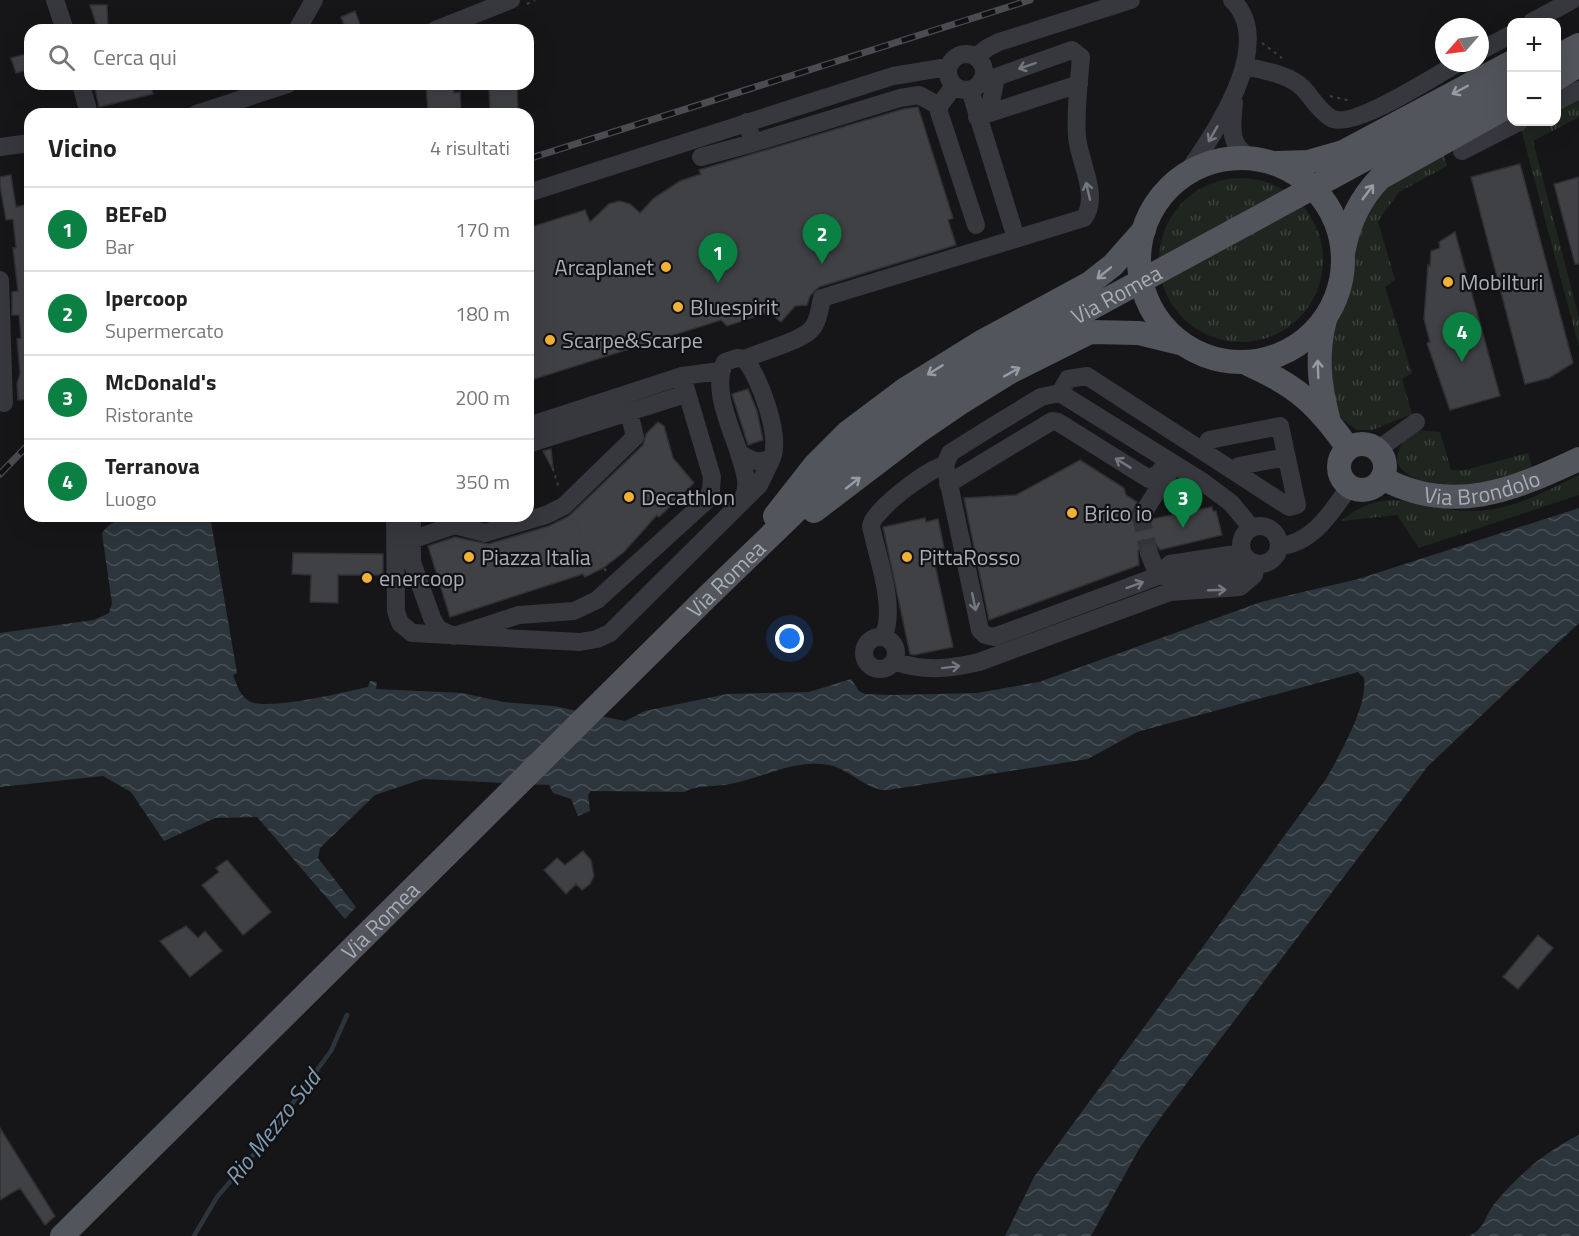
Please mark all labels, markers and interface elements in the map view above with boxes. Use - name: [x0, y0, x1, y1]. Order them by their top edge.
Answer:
- north arrow: [1435, 18, 1489, 72]
- map controls: [1507, 18, 1561, 126]
- button: +: [1507, 18, 1561, 72]
- search box: [24, 24, 534, 90]
- text: Cerca qui: [93, 40, 177, 74]
- icon: search: [45, 41, 78, 74]
- one-way arrow: [1018, 61, 1037, 72]
- button: −: [1507, 72, 1561, 126]
- one-way arrow: [1452, 84, 1469, 96]
- one-way arrow: [1206, 125, 1218, 142]
- text: Vicino: [48, 128, 117, 167]
- text: 4 risultati: [430, 132, 510, 163]
- one-way arrow: [1082, 182, 1094, 201]
- one-way arrow: [1361, 185, 1374, 201]
- text: BEFeD: [105, 197, 167, 231]
- text: 1: [62, 214, 73, 245]
- text: 170 m: [455, 214, 510, 245]
- pin: 2: [802, 214, 842, 264]
- text: Bar: [105, 231, 134, 262]
- pin: 1: [698, 234, 738, 283]
- place label: Arcaplanet: [555, 250, 654, 284]
- street label: Via Romea: [1065, 256, 1168, 333]
- marker: Arcaplanet: [659, 260, 673, 274]
- place label: Mobilturi: [1460, 265, 1543, 299]
- one-way arrow: [1096, 266, 1112, 279]
- marker: Mobilturi: [1441, 275, 1455, 289]
- text: Ipercoop: [105, 281, 188, 315]
- place label: Bluespirit: [690, 290, 778, 324]
- text: 2: [62, 298, 73, 329]
- text: 180 m: [455, 298, 510, 329]
- marker: Bluespirit: [671, 300, 685, 314]
- pin: 4: [1442, 312, 1482, 362]
- text: Supermercato: [105, 315, 224, 346]
- place label: Scarpe&Scarpe: [562, 323, 703, 357]
- marker: Scarpe&Scarpe: [543, 333, 557, 347]
- one-way arrow: [1313, 359, 1324, 379]
- one-way arrow: [927, 364, 944, 377]
- text: McDonald's: [105, 365, 216, 399]
- one-way arrow: [1003, 366, 1020, 378]
- text: 3: [62, 382, 73, 413]
- text: 200 m: [455, 382, 510, 413]
- text: Ristorante: [105, 399, 193, 430]
- text: Terranova: [105, 449, 200, 483]
- one-way arrow: [1115, 457, 1132, 469]
- street label: Via Brondolo: [1421, 461, 1545, 514]
- text: 4: [62, 466, 73, 497]
- text: 350 m: [455, 466, 510, 497]
- one-way arrow: [844, 477, 860, 490]
- pin: 3: [1164, 478, 1202, 528]
- place label: Decathlon: [641, 480, 735, 514]
- text: Luogo: [105, 483, 157, 514]
- marker: Decathlon: [622, 490, 636, 504]
- place label: Brico io: [1084, 496, 1152, 530]
- marker: Brico io: [1065, 506, 1079, 520]
- street label: Via Romea: [678, 532, 773, 626]
- place label: Piazza Italia: [481, 540, 591, 574]
- place label: PittaRosso: [919, 540, 1020, 574]
- marker: Piazza Italia: [462, 550, 476, 564]
- marker: PittaRosso: [900, 550, 914, 564]
- place label: enercoop: [379, 561, 465, 595]
- marker: enercoop: [360, 571, 374, 585]
- one-way arrow: [1125, 578, 1144, 589]
- one-way arrow: [1207, 584, 1227, 595]
- one-way arrow: [969, 592, 980, 612]
- your location: [775, 624, 804, 653]
- one-way arrow: [941, 662, 961, 673]
- street label: Via Romea: [333, 874, 427, 968]
- water label: Rio Mezzo Sud: [215, 1059, 331, 1193]

